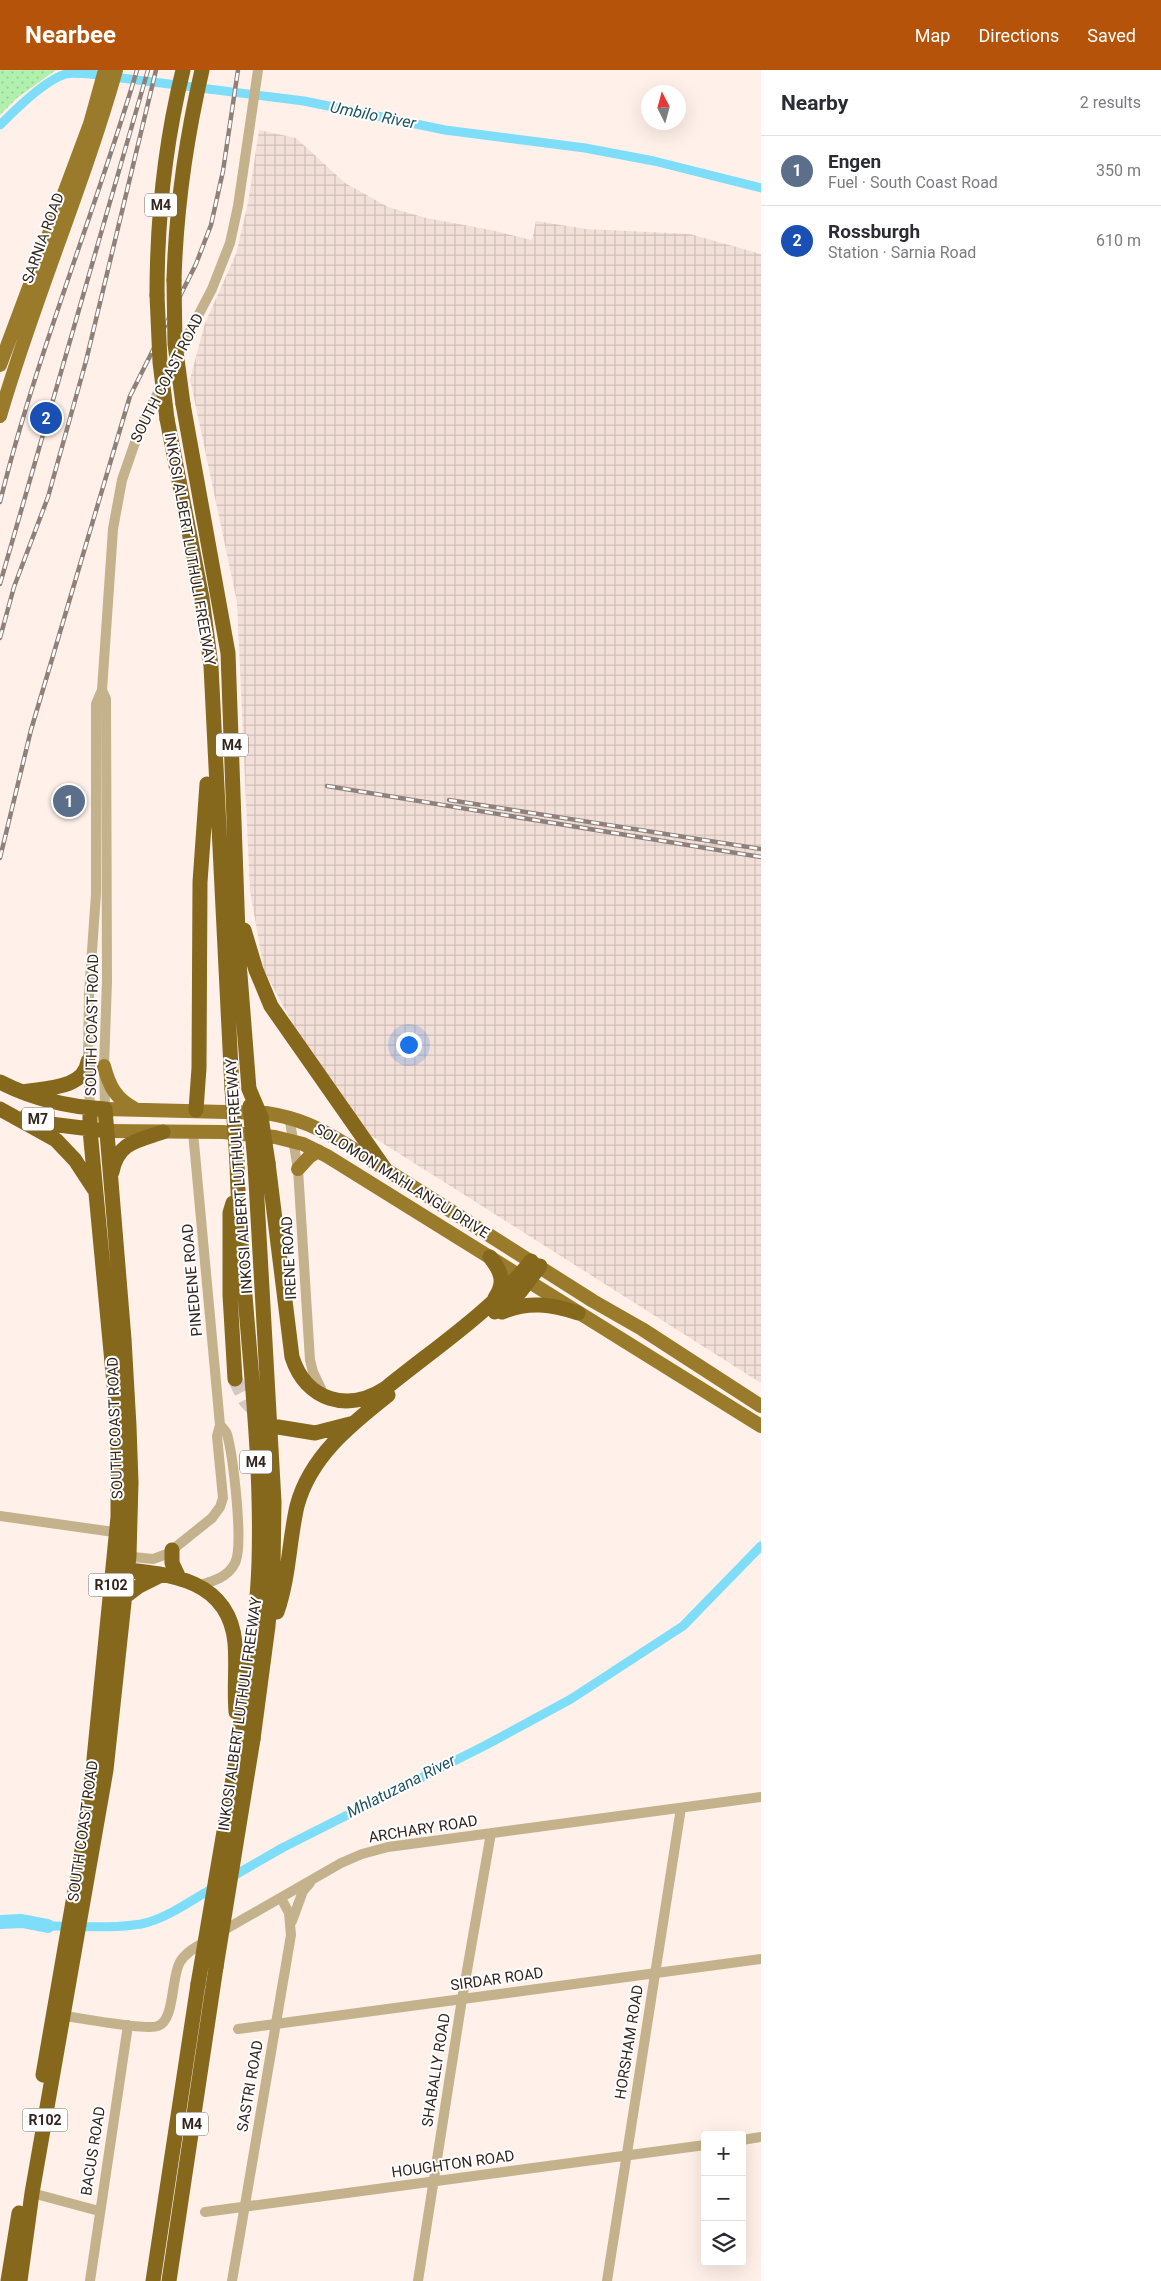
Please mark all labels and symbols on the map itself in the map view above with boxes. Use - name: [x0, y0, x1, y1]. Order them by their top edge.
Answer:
- north arrow: [641, 85, 686, 130]
- water label: Umbilo River: [329, 97, 418, 133]
- street label: SARNIA ROAD: [18, 190, 68, 286]
- road number: M4: [145, 194, 177, 216]
- street label: SOUTH COAST ROAD: [127, 310, 207, 446]
- pin: 2: [30, 399, 62, 437]
- street label: INKOSI ALBERT LUTHULI FREEWAY: [161, 431, 219, 667]
- road number: M4: [216, 734, 248, 756]
- pin: 1: [53, 782, 85, 820]
- street label: SOUTH COAST ROAD: [82, 954, 102, 1096]
- your location: [396, 1032, 422, 1058]
- street label: INKOSI ALBERT LUTHULI FREEWAY: [222, 1058, 256, 1294]
- road number: M7: [22, 1108, 54, 1130]
- street label: SOLOMON MAHLANGU DRIVE: [311, 1120, 493, 1242]
- street label: IRENE ROAD: [278, 1216, 300, 1300]
- street label: PINEDENE ROAD: [178, 1223, 206, 1337]
- street label: SOUTH COAST ROAD: [104, 1357, 126, 1499]
- road number: M4: [240, 1450, 272, 1474]
- road number: R102: [88, 1574, 134, 1596]
- street label: INKOSI ALBERT LUTHULI FREEWAY: [215, 1596, 265, 1832]
- water label: Mhlatuzana River: [344, 1750, 459, 1822]
- street label: SOUTH COAST ROAD: [64, 1759, 102, 1903]
- street label: ARCHARY ROAD: [367, 1812, 479, 1846]
- street label: SIRDAR ROAD: [449, 1964, 545, 1994]
- street label: HORSHAM ROAD: [611, 1983, 647, 2101]
- street label: SHABALLY ROAD: [418, 2012, 454, 2128]
- street label: SASTRI ROAD: [233, 2039, 267, 2133]
- street label: BACUS ROAD: [77, 2105, 109, 2197]
- road number: R102: [22, 2108, 68, 2132]
- road number: M4: [176, 2112, 208, 2136]
- street label: HOUGHTON ROAD: [390, 2146, 516, 2182]

